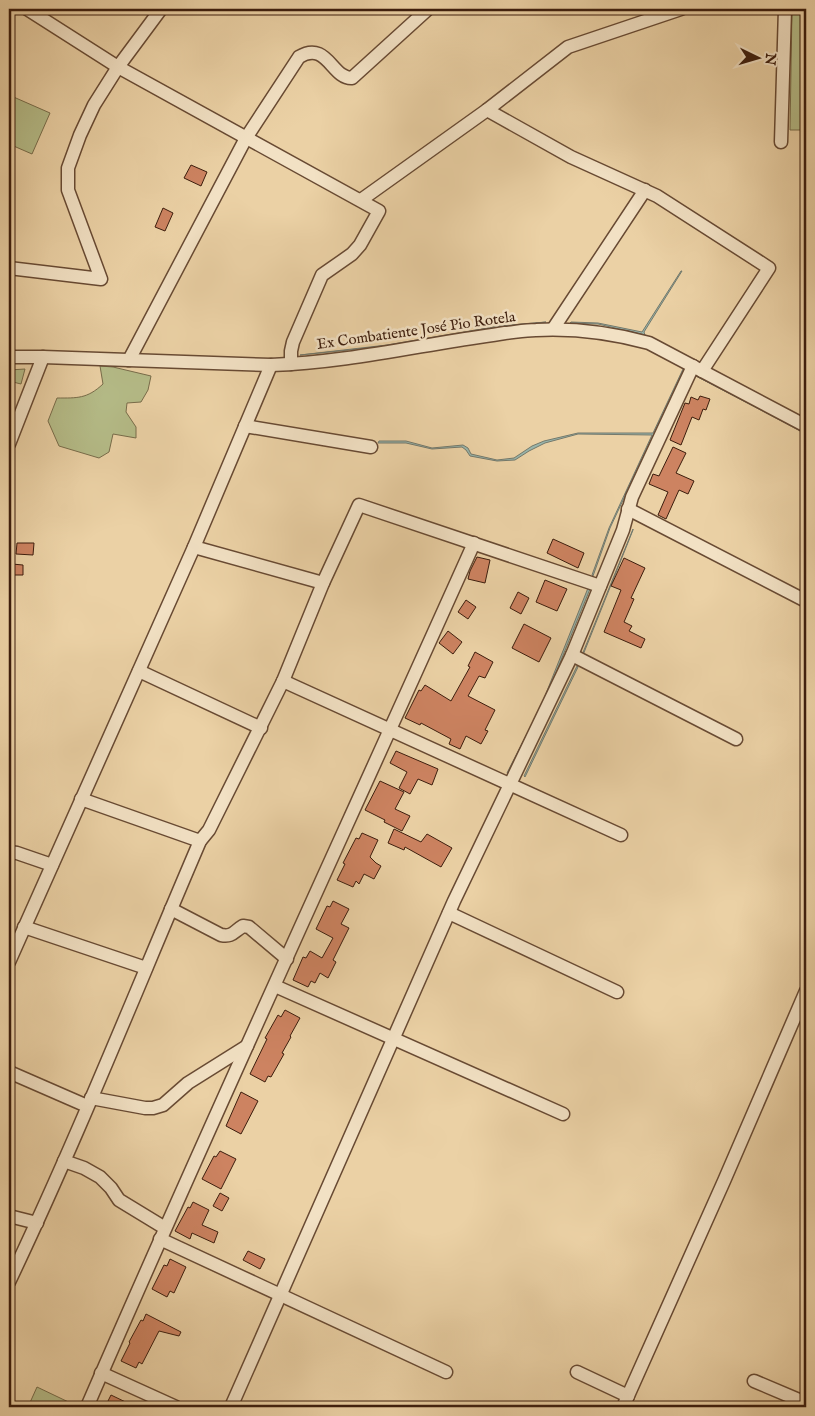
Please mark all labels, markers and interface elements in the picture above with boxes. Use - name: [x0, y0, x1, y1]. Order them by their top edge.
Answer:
- north arrow: [732, 32, 782, 82]
- text: N: [760, 51, 780, 66]
- street label: Ex Combatiente José Pio Rotela: [316, 307, 517, 354]

